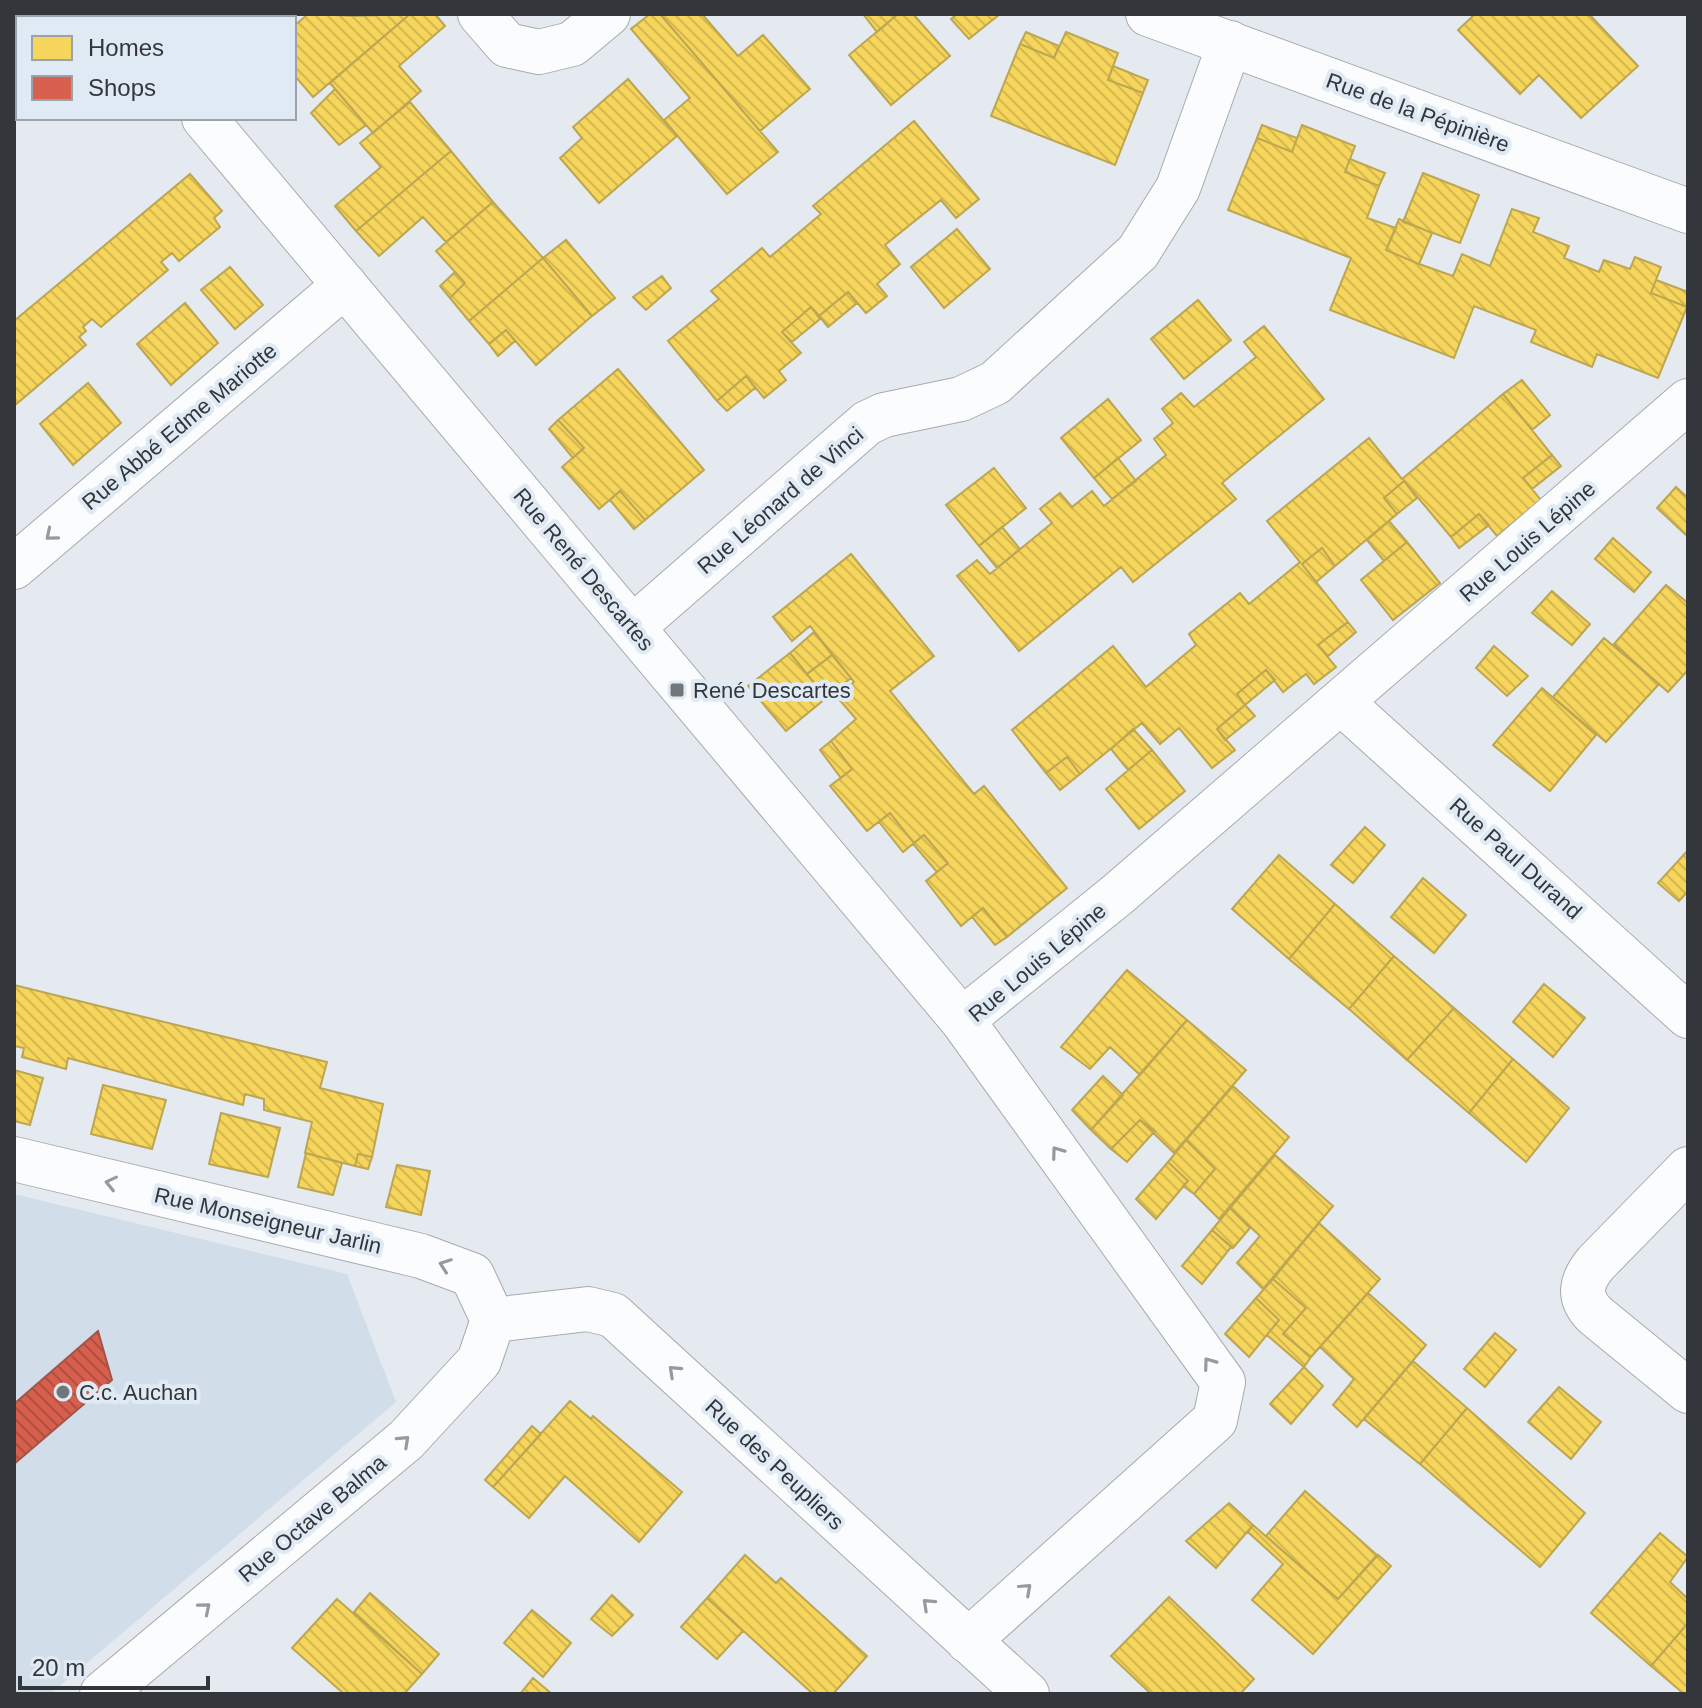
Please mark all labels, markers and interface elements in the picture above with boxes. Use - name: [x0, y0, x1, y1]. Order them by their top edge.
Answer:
- legend: [16, 16, 296, 120]
- text: Homes: [88, 34, 164, 61]
- street label: Rue de la Pépinière: [1323, 68, 1513, 157]
- text: Shops: [88, 74, 156, 101]
- street label: Rue Abbé Edme Mariotte: [77, 338, 282, 515]
- street label: Rue Léonard de Vinci: [692, 422, 868, 579]
- street label: Rue Louis Lépine: [1455, 476, 1600, 607]
- street label: Rue René Descartes: [508, 483, 659, 656]
- one-way arrow: [45, 525, 60, 540]
- place label: René Descartes: [693, 678, 851, 703]
- marker: René Descartes: [668, 681, 686, 699]
- street label: Rue Paul Durand: [1445, 793, 1587, 924]
- street label: Rue Louis Lépine: [964, 898, 1111, 1027]
- one-way arrow: [1052, 1146, 1067, 1160]
- one-way arrow: [105, 1175, 118, 1192]
- street label: Rue Monseigneur Jarlin: [152, 1182, 384, 1259]
- one-way arrow: [439, 1258, 453, 1275]
- one-way arrow: [1204, 1357, 1219, 1371]
- one-way arrow: [669, 1367, 684, 1381]
- place label: C.c. Auchan: [79, 1380, 198, 1405]
- marker: C.c. Auchan: [54, 1383, 72, 1401]
- street label: Rue des Peupliers: [700, 1394, 849, 1535]
- one-way arrow: [395, 1435, 409, 1450]
- street label: Rue Octave Balma: [234, 1449, 392, 1587]
- one-way arrow: [1016, 1584, 1031, 1599]
- one-way arrow: [922, 1600, 937, 1614]
- one-way arrow: [196, 1603, 210, 1618]
- scale bar: [20, 1640, 208, 1690]
- text: 20 m: [32, 1654, 85, 1681]

